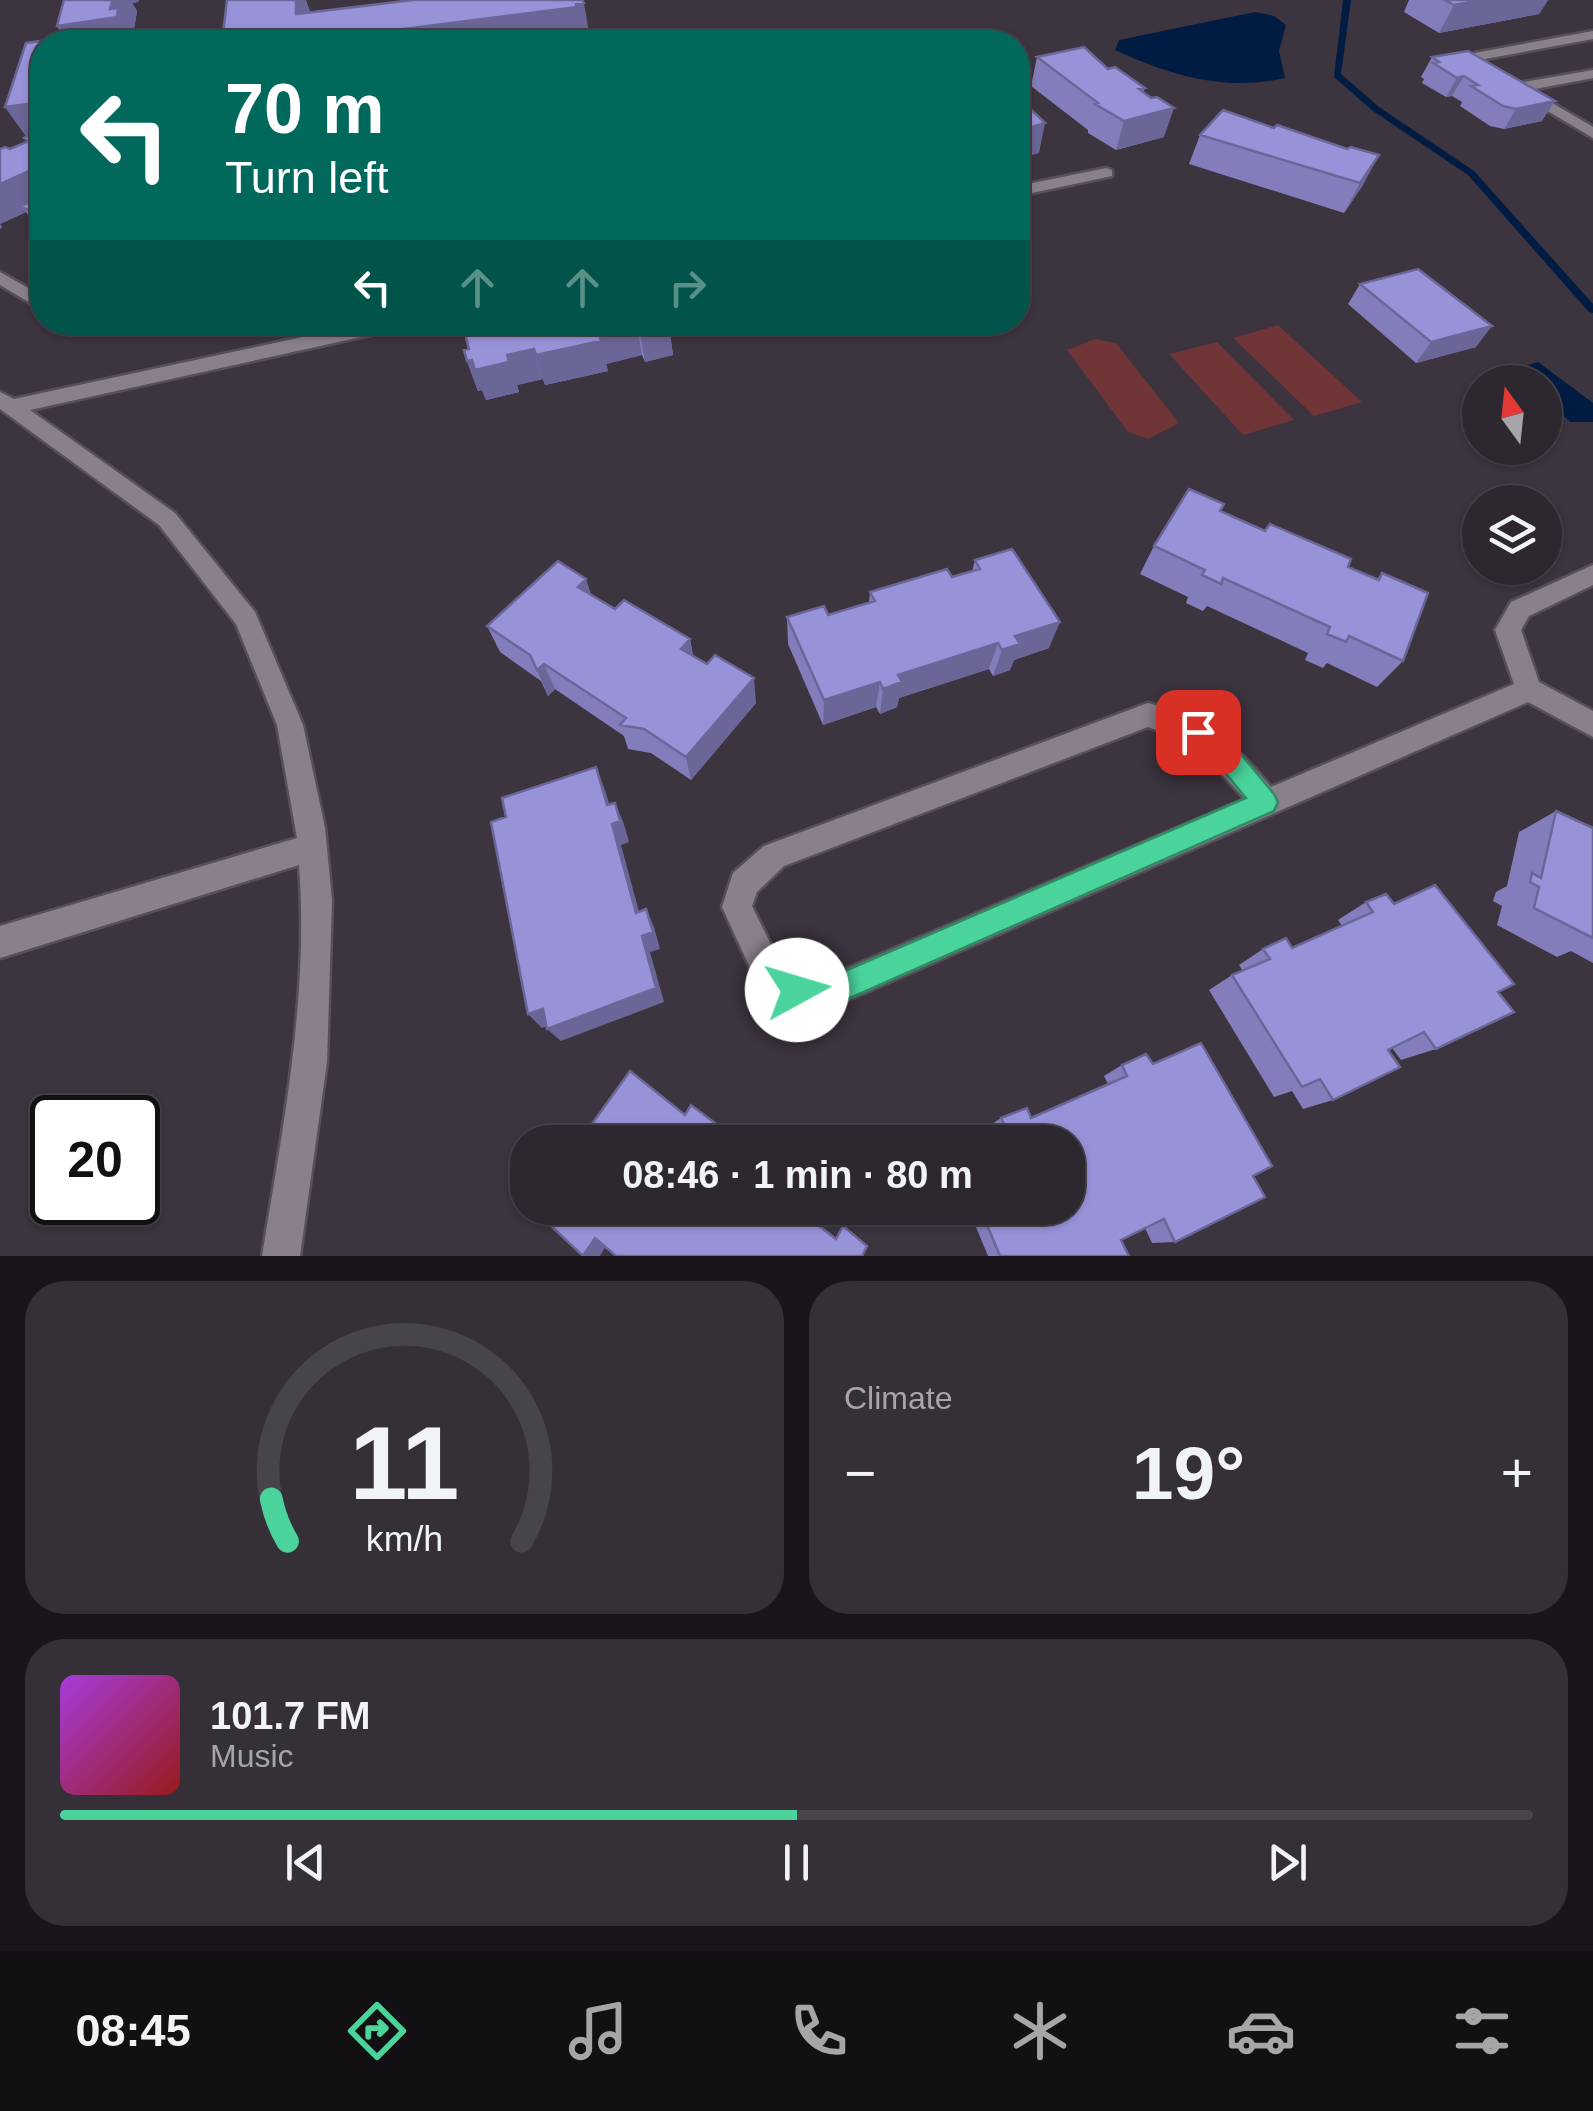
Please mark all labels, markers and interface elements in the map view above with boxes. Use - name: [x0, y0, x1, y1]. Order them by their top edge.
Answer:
- icon: left: [60, 70, 190, 200]
- text: 70 m: [225, 70, 385, 148]
- text: Turn left: [225, 152, 388, 203]
- icon: left: [345, 260, 400, 315]
- icon: ahead: [450, 260, 505, 315]
- icon: ahead: [555, 260, 610, 315]
- icon: right: [660, 260, 715, 315]
- north arrow: [1462, 365, 1562, 465]
- map controls: [1462, 365, 1562, 585]
- button: layers: [1462, 485, 1562, 585]
- pin: [1156, 690, 1241, 775]
- icon: arrive: [1171, 705, 1226, 760]
- position arrow: [745, 938, 849, 1042]
- speed limit sign: 20: [30, 1095, 160, 1225]
- text: 08:46 · 1 min · 80 m: [622, 1154, 973, 1196]
- text: Climate: [844, 1380, 952, 1416]
- text: 11: [350, 1405, 459, 1521]
- text: 19°: [1132, 1431, 1245, 1515]
- text: −: [844, 1442, 876, 1504]
- text: +: [1501, 1442, 1533, 1504]
- text: km/h: [366, 1519, 443, 1559]
- text: 101.7 FM: [210, 1695, 371, 1737]
- text: Music: [210, 1738, 294, 1774]
- icon: previous: [278, 1835, 333, 1890]
- icon: pause: [769, 1835, 824, 1890]
- icon: next: [1260, 1835, 1315, 1890]
- icon: directions: [342, 1996, 412, 2066]
- icon: music: [563, 1996, 633, 2066]
- icon: phone: [784, 1996, 854, 2066]
- icon: climate: [1005, 1996, 1075, 2066]
- icon: car: [1226, 1996, 1296, 2066]
- icon: filters: [1447, 1996, 1517, 2066]
- text: 08:45: [76, 2005, 191, 2056]

